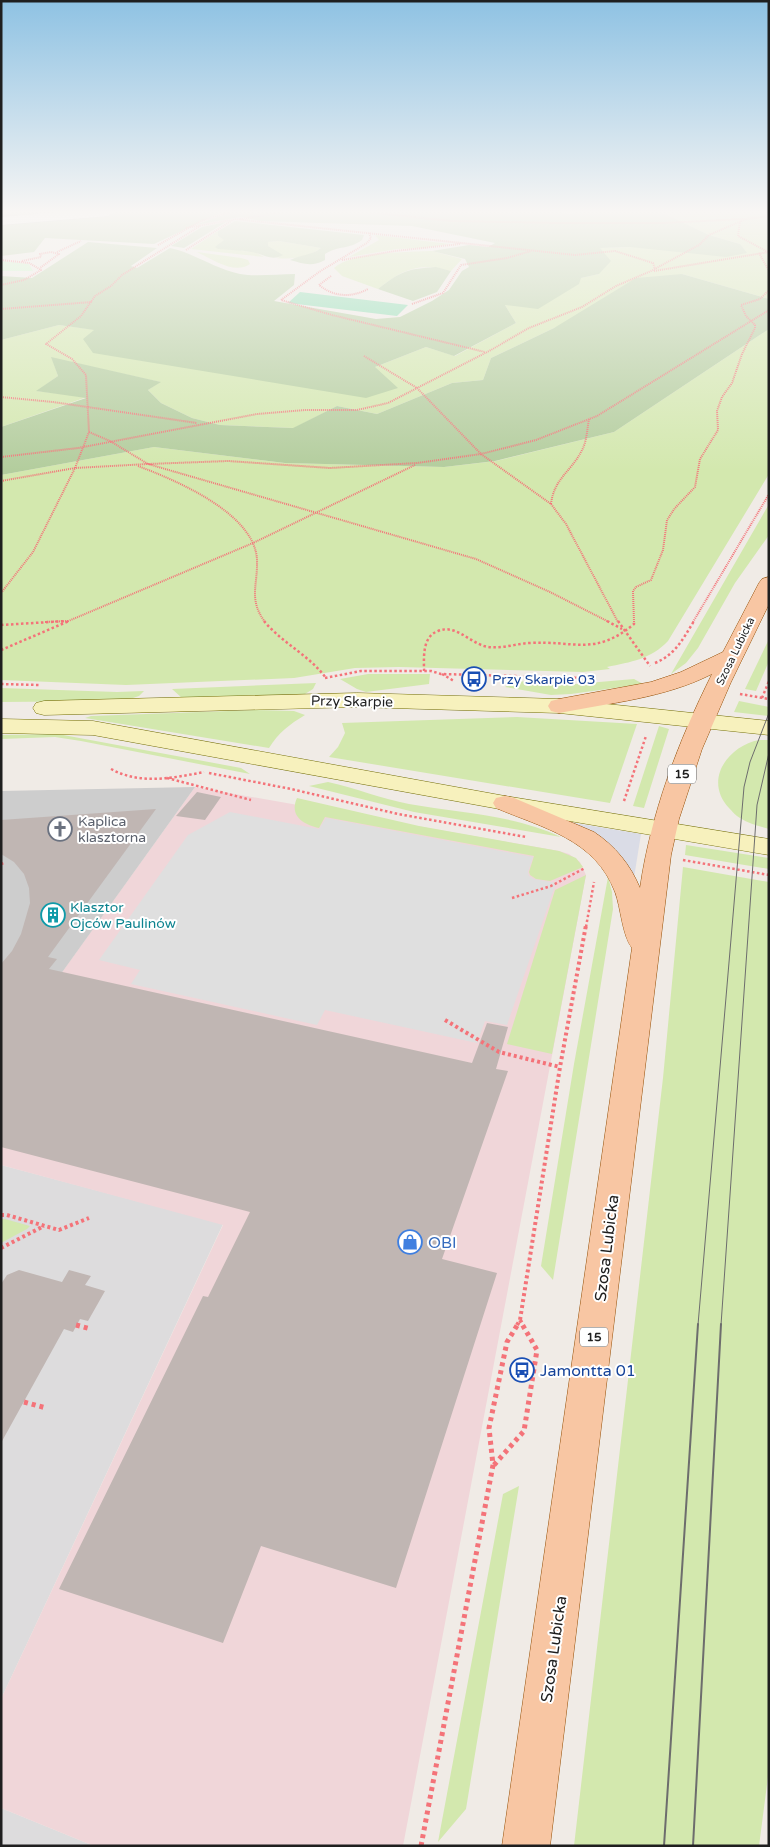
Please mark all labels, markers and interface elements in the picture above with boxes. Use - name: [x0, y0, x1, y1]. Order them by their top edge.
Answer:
- street label: Szosa Lubicka: [713, 615, 757, 687]
- bus stop icon: Przy Skarpie 03: [461, 666, 487, 692]
- place label: Przy Skarpie 03: [492, 671, 596, 688]
- street label: Przy Skarpie: [311, 692, 393, 711]
- road number: 15: [668, 764, 696, 784]
- place label: Kaplica klasztorna: [78, 813, 146, 846]
- church icon: Kaplica klasztorna: [47, 816, 73, 842]
- place label: Klasztor Ojców Paulinów: [70, 899, 176, 932]
- building icon: Klasztor Ojców Paulinów: [40, 902, 66, 928]
- street label: Szosa Lubicka: [591, 1194, 623, 1303]
- shop icon: OBI: [397, 1229, 423, 1255]
- place label: OBI: [428, 1233, 457, 1253]
- road number: 15: [580, 1328, 608, 1346]
- bus stop icon: Jamontta 01: [509, 1357, 535, 1383]
- place label: Jamontta 01: [540, 1361, 636, 1381]
- street label: Szosa Lubicka: [537, 1595, 571, 1704]

